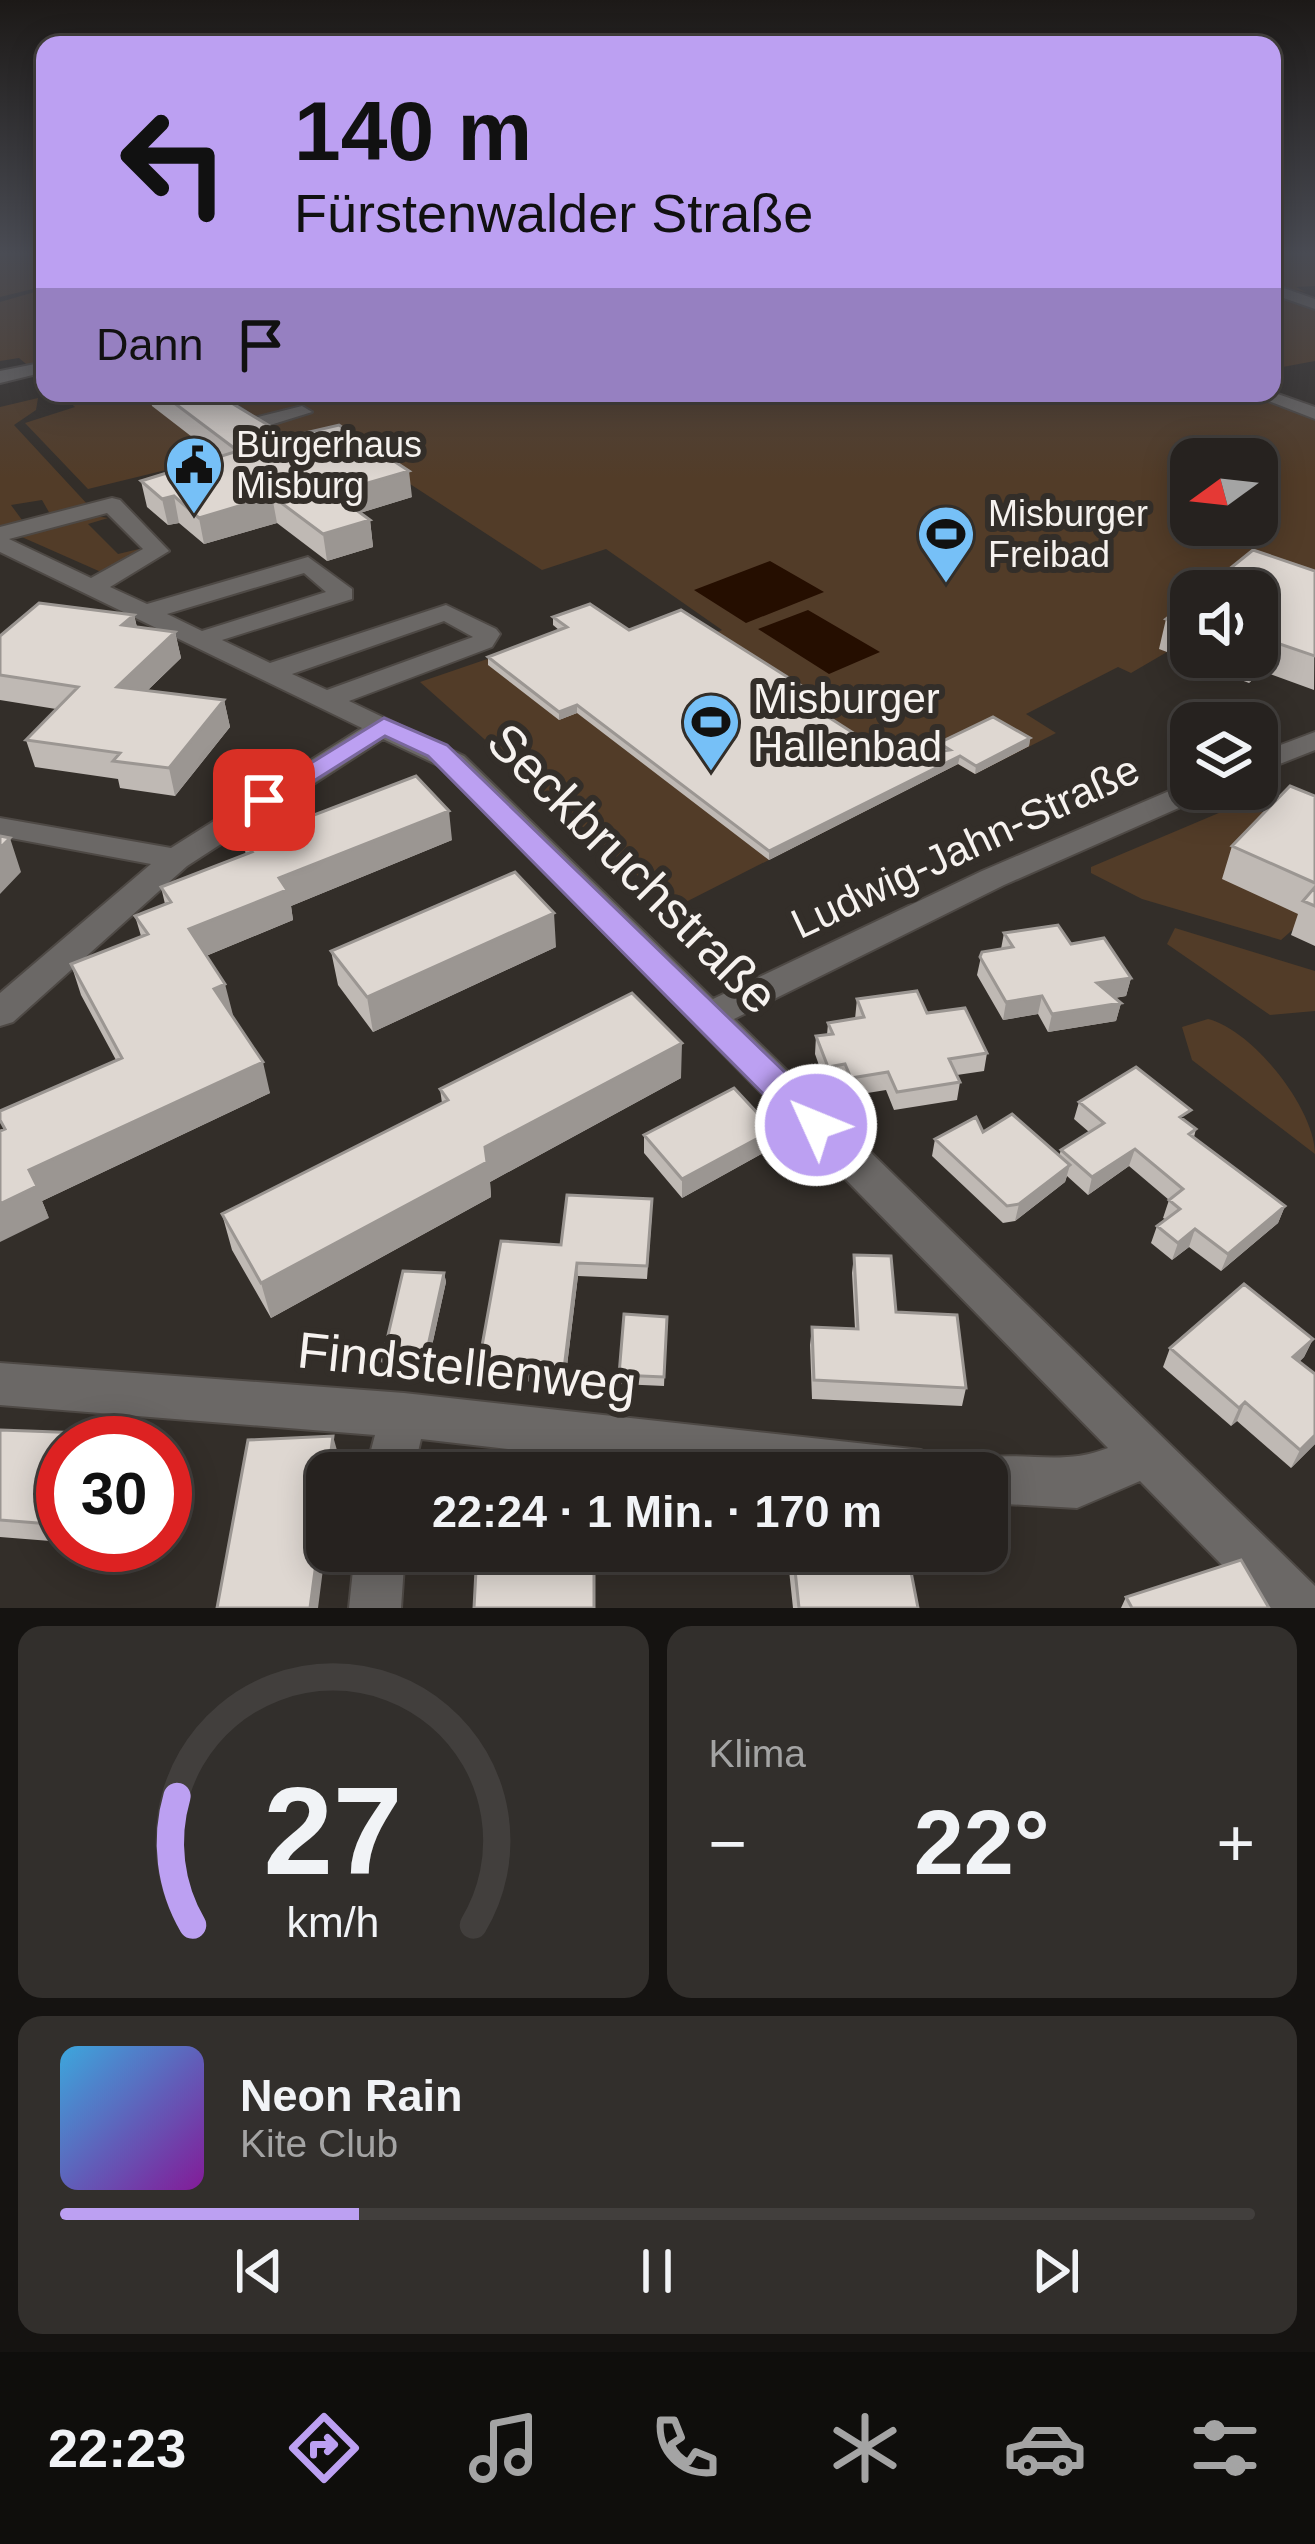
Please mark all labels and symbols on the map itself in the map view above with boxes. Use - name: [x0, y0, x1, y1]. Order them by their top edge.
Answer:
- place label: Bürgerhaus Misburg: [236, 424, 422, 506]
- public building icon: Bürgerhaus Misburg: [163, 434, 225, 516]
- north arrow: [1170, 438, 1278, 546]
- place label: Misburger Freibad: [988, 493, 1148, 575]
- sports icon: Misburger Freibad: [915, 503, 977, 585]
- place label: Misburger Hallenbad: [753, 675, 942, 770]
- sports icon: Misburger Hallenbad: [680, 691, 742, 773]
- street label: Seckbruchstraße: [476, 712, 789, 1025]
- street label: Ludwig-Jahn-Straße: [784, 745, 1147, 948]
- pin: [213, 749, 315, 851]
- position arrow: [753, 1062, 879, 1188]
- street label: Findstellenweg: [295, 1321, 639, 1414]
- speed limit sign: 30: [36, 1416, 192, 1572]

